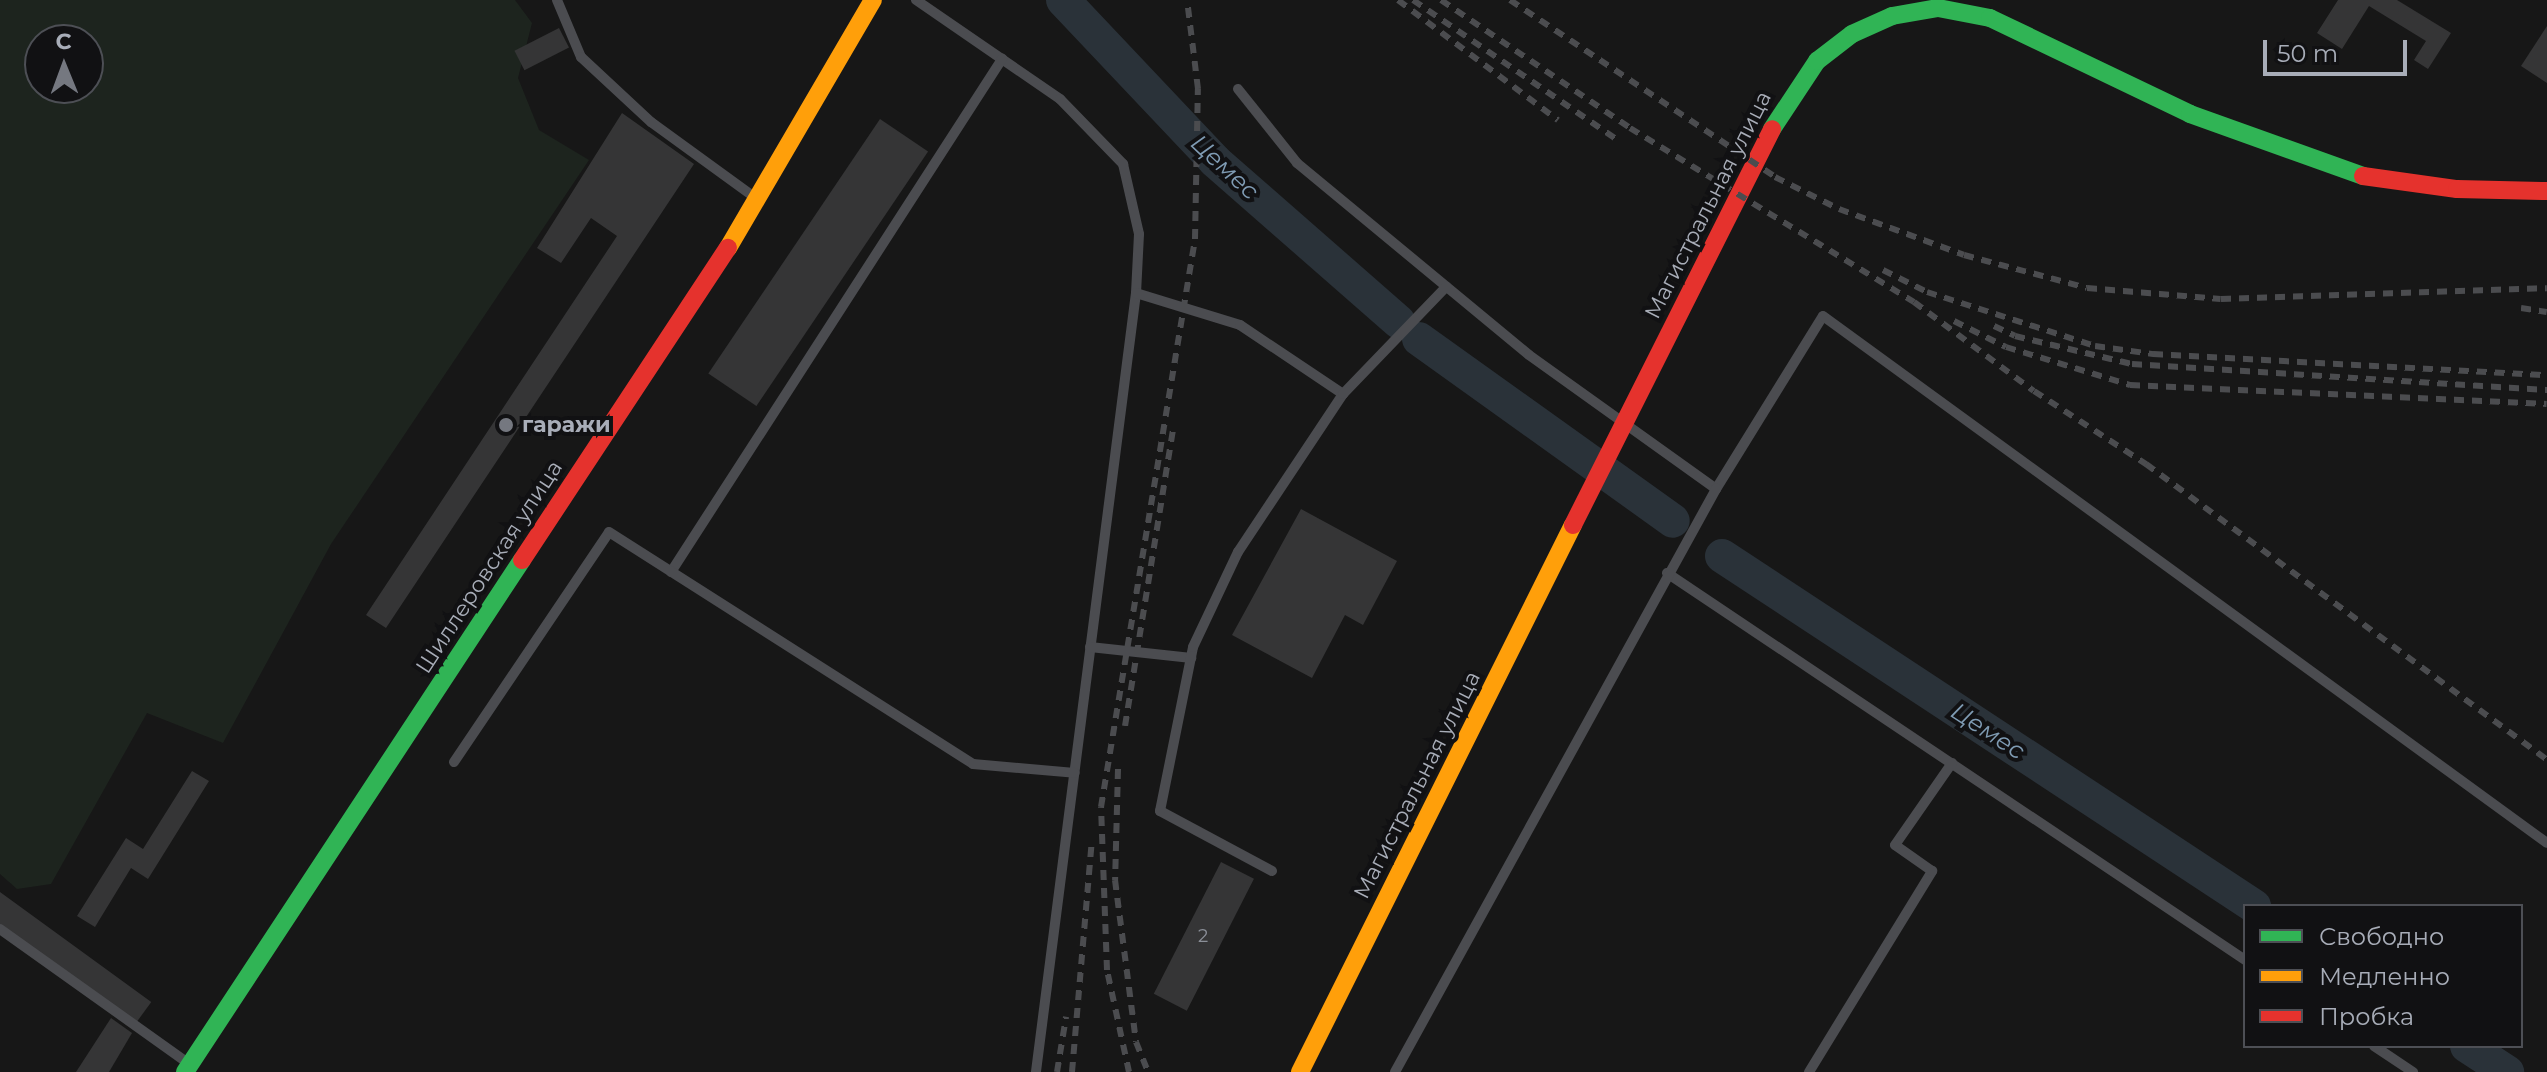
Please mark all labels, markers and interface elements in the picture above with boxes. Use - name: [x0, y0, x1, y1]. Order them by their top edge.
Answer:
- north arrow: [24, 24, 104, 104]
- scale bar: [2267, 24, 2411, 74]
- text: С: [55, 28, 72, 55]
- text: 50 m: [2277, 39, 2338, 68]
- street label: Магистральная улица: [1639, 87, 1777, 323]
- water label: Цемес: [1185, 128, 1265, 206]
- place label: гаражи: [522, 412, 611, 438]
- marker: гаражи: [497, 416, 515, 434]
- street label: Шиллеровская улица: [410, 456, 568, 678]
- street label: Магистральная улица: [1348, 667, 1486, 903]
- water label: Цемес: [1946, 697, 2030, 765]
- legend: [2243, 904, 2523, 1048]
- text: Свободно: [2319, 922, 2444, 951]
- house number: 2: [1198, 925, 1208, 947]
- text: Медленно: [2319, 962, 2450, 991]
- text: Пробка: [2319, 1002, 2414, 1031]

